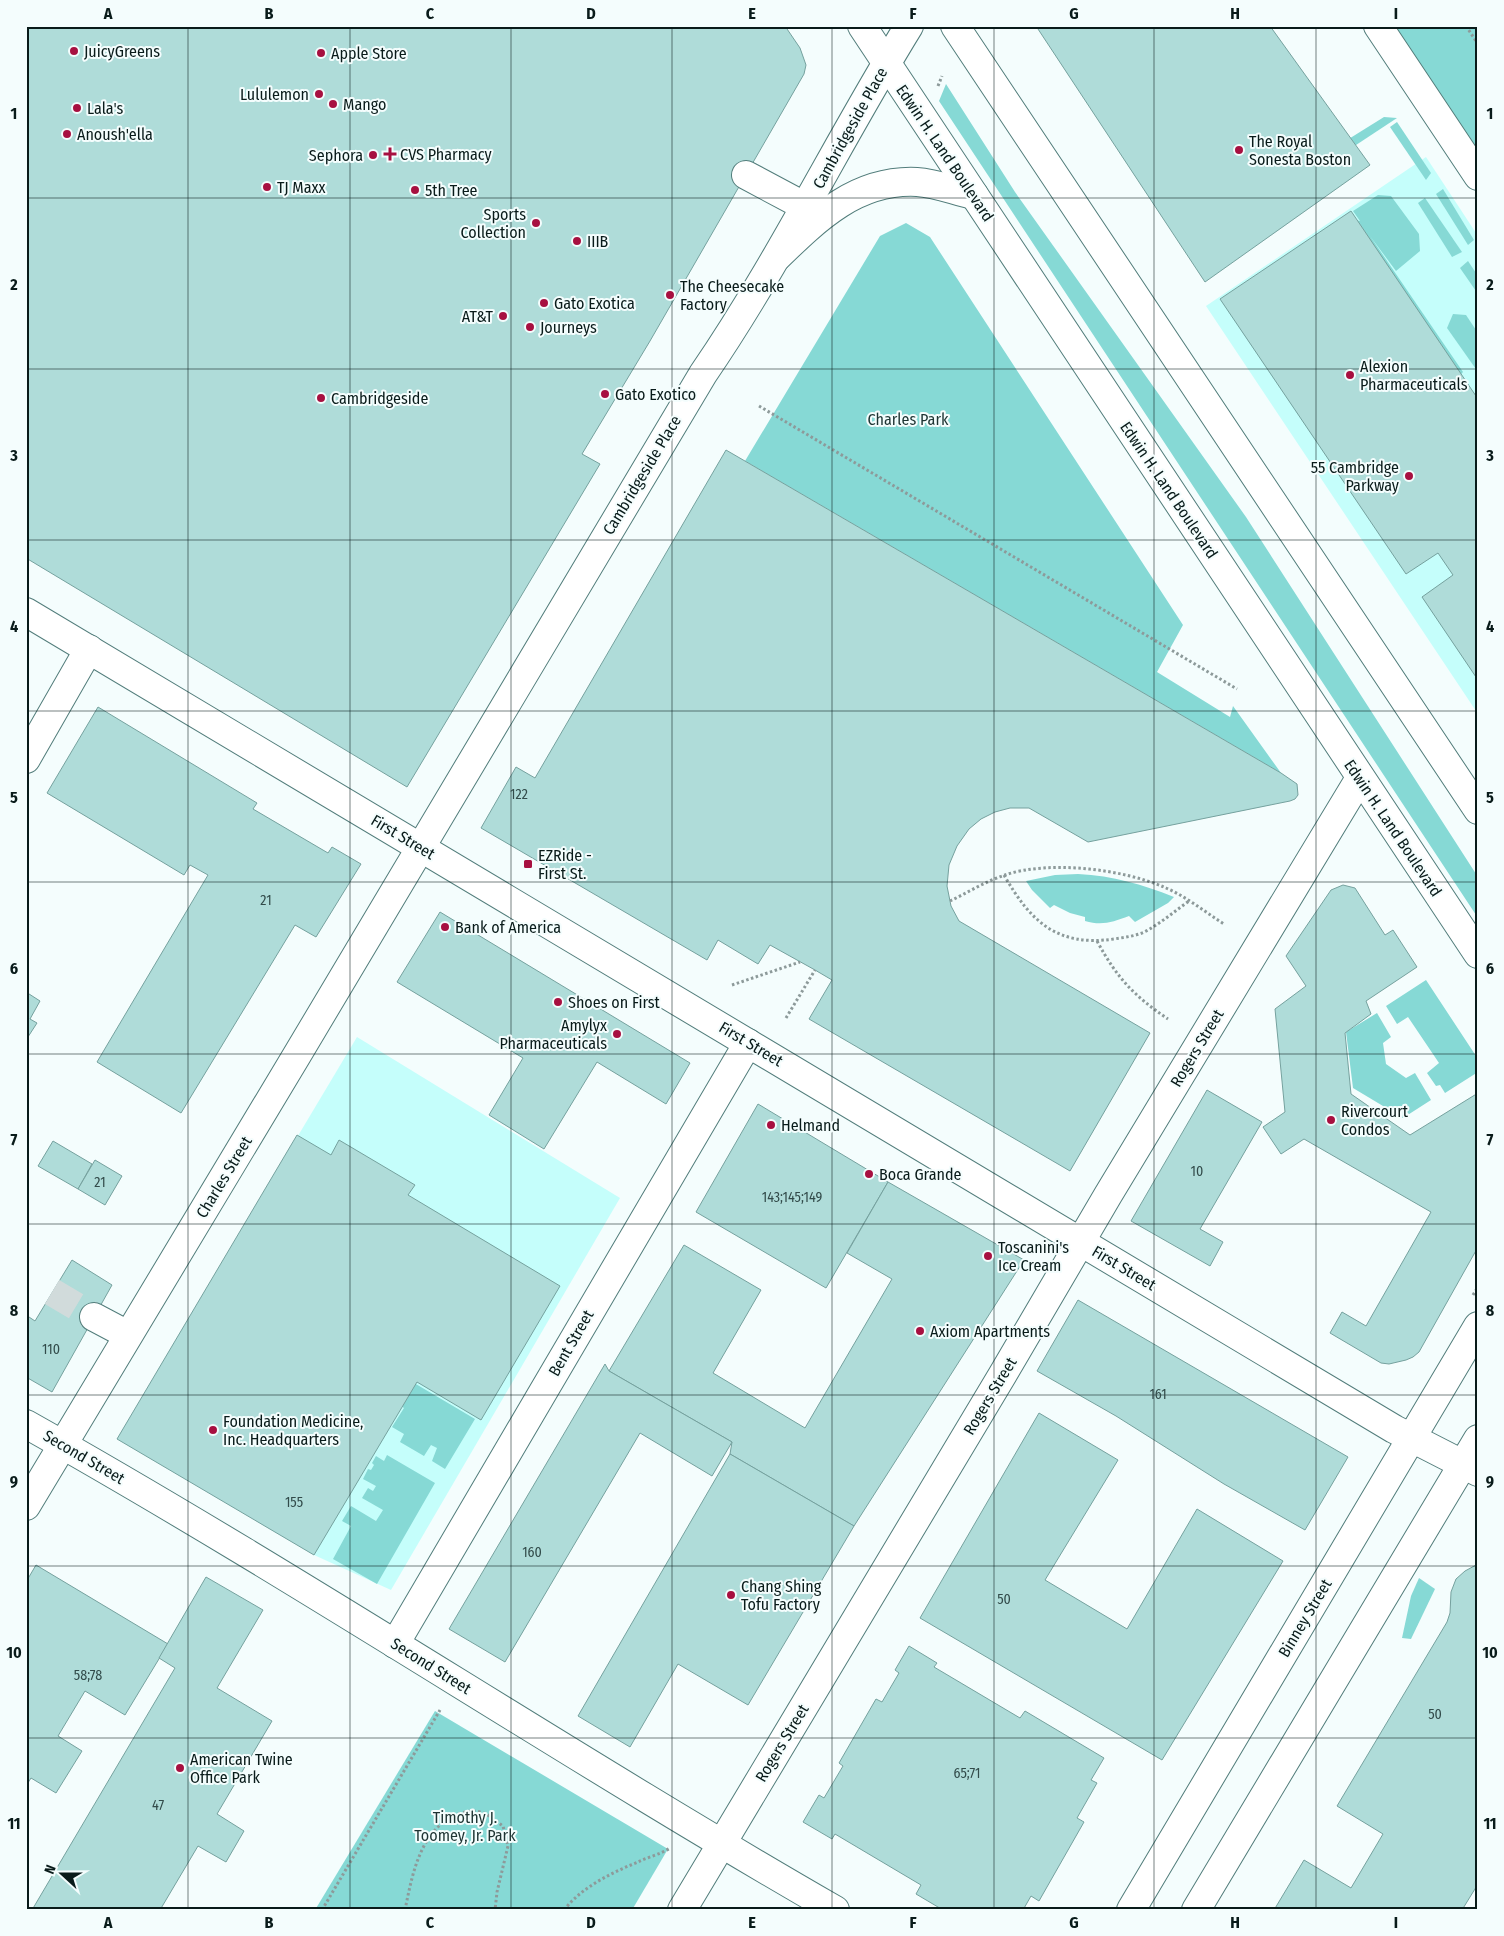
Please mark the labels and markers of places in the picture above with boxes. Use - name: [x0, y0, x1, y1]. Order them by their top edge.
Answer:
- place label: JuicyGreens: [84, 42, 160, 61]
- place label: Apple Store: [331, 44, 407, 63]
- marker: JuicyGreens: [68, 45, 80, 57]
- marker: Apple Store: [315, 47, 327, 59]
- place label: Lululemon: [240, 85, 309, 104]
- marker: Lululemon: [313, 88, 325, 100]
- place label: Mango: [343, 95, 386, 114]
- marker: Mango: [327, 98, 339, 110]
- place label: Lala's: [87, 99, 124, 118]
- marker: Lala's: [71, 102, 83, 114]
- place label: Anoush'ella: [77, 125, 153, 144]
- marker: Anoush'ella: [61, 128, 73, 140]
- place label: The Royal Sonesta Boston: [1249, 132, 1351, 169]
- marker: The Royal Sonesta Boston: [1233, 144, 1245, 156]
- place label: CVS Pharmacy: [400, 145, 493, 164]
- place label: Sephora: [309, 146, 363, 165]
- marker: CVS Pharmacy: [384, 148, 396, 160]
- marker: Sephora: [367, 149, 379, 161]
- place label: TJ Maxx: [277, 178, 326, 197]
- marker: TJ Maxx: [261, 181, 273, 193]
- place label: 5th Tree: [425, 181, 478, 200]
- marker: 5th Tree: [409, 184, 421, 196]
- place label: Sports Collection: [461, 205, 526, 242]
- marker: Sports Collection: [530, 217, 542, 229]
- place label: IIIB: [587, 232, 609, 251]
- marker: IIIB: [571, 235, 583, 247]
- place label: The Cheesecake Factory: [680, 277, 784, 314]
- marker: The Cheesecake Factory: [664, 289, 676, 301]
- place label: Gato Exotica: [554, 294, 635, 313]
- marker: Gato Exotica: [538, 297, 550, 309]
- place label: AT&T: [462, 307, 494, 326]
- marker: AT&T: [497, 310, 509, 322]
- place label: Journeys: [540, 318, 597, 337]
- marker: Journeys: [524, 321, 536, 333]
- place label: Alexion Pharmaceuticals: [1360, 357, 1468, 394]
- marker: Alexion Pharmaceuticals: [1344, 369, 1356, 381]
- place label: Gato Exotico: [615, 385, 696, 404]
- marker: Gato Exotico: [599, 388, 611, 400]
- place label: Cambridgeside: [331, 389, 428, 408]
- marker: Cambridgeside: [315, 392, 327, 404]
- place label: 55 Cambridge Parkway: [1311, 458, 1400, 495]
- marker: 55 Cambridge Parkway: [1403, 470, 1415, 482]
- place label: EZRide - First St.: [538, 846, 592, 883]
- marker: EZRide - First St.: [522, 858, 534, 870]
- place label: Bank of America: [455, 918, 561, 937]
- marker: Bank of America: [439, 921, 451, 933]
- place label: Shoes on First: [568, 993, 661, 1012]
- marker: Shoes on First: [552, 996, 564, 1008]
- place label: Amylyx Pharmaceuticals: [499, 1016, 607, 1053]
- marker: Amylyx Pharmaceuticals: [611, 1028, 623, 1040]
- place label: Rivercourt Condos: [1341, 1102, 1409, 1139]
- marker: Rivercourt Condos: [1325, 1114, 1337, 1126]
- place label: Helmand: [781, 1116, 840, 1135]
- marker: Helmand: [765, 1119, 777, 1131]
- place label: Boca Grande: [879, 1165, 962, 1184]
- marker: Boca Grande: [863, 1168, 875, 1180]
- place label: Toscanini's Ice Cream: [998, 1238, 1069, 1275]
- marker: Toscanini's Ice Cream: [982, 1250, 994, 1262]
- place label: Axiom Apartments: [930, 1322, 1050, 1341]
- marker: Axiom Apartments: [914, 1325, 926, 1337]
- place label: Foundation Medicine, Inc. Headquarters: [223, 1412, 363, 1449]
- marker: Foundation Medicine, Inc. Headquarters: [207, 1424, 219, 1436]
- place label: Chang Shing Tofu Factory: [741, 1577, 822, 1614]
- marker: Chang Shing Tofu Factory: [725, 1589, 737, 1601]
- place label: American Twine Office Park: [190, 1750, 293, 1787]
- marker: American Twine Office Park: [174, 1762, 186, 1774]

